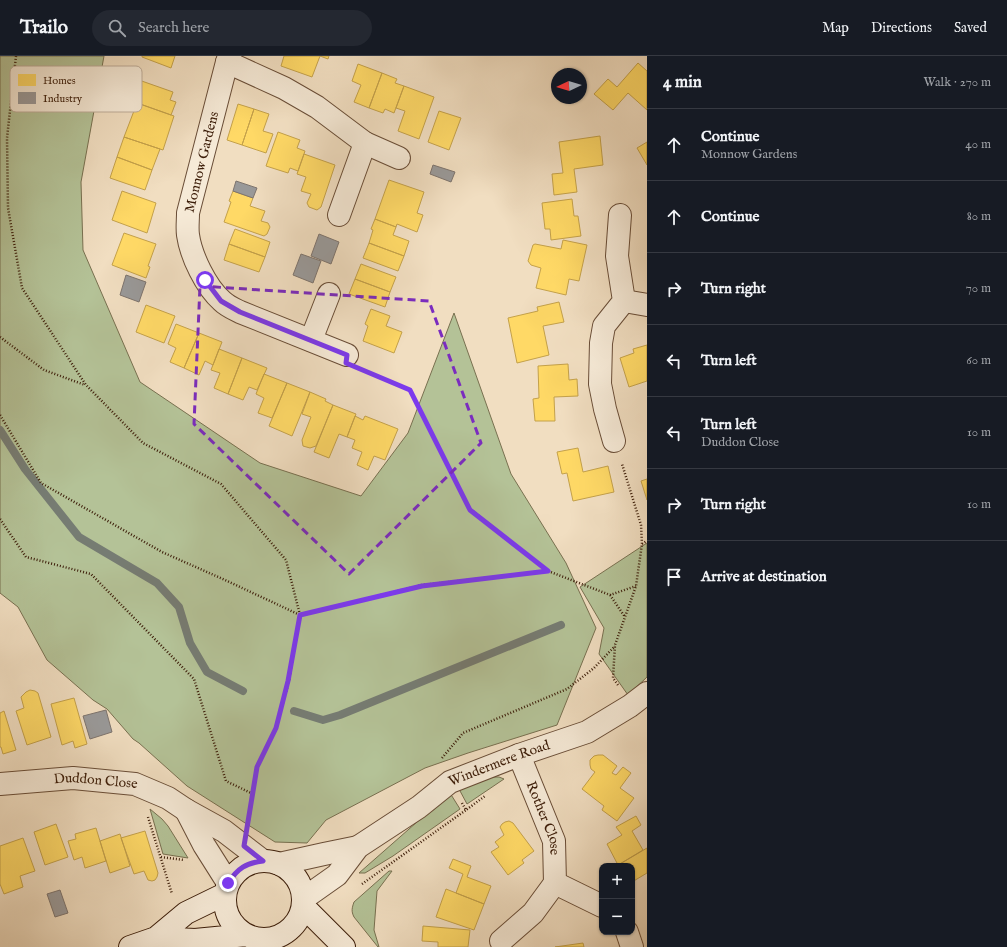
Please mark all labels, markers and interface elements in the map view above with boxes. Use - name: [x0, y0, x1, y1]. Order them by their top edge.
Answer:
- search box: [92, 10, 372, 46]
- text: Trailo: [20, 16, 68, 40]
- icon: search: [106, 17, 128, 39]
- text: Search here: [138, 18, 209, 37]
- text: Map: [822, 19, 849, 37]
- text: Directions: [871, 19, 932, 37]
- text: Saved: [954, 19, 987, 37]
- legend: [10, 66, 142, 112]
- north arrow: [551, 68, 587, 104]
- text: 4 min: [663, 72, 702, 93]
- text: Homes: [43, 74, 76, 88]
- text: Walk · 270 m: [923, 74, 991, 91]
- text: Industry: [43, 92, 83, 106]
- street label: Monnow Gardens: [181, 109, 223, 214]
- text: Continue: [701, 127, 759, 146]
- icon: ahead: [663, 134, 685, 156]
- text: 40 m: [965, 136, 991, 153]
- text: Monnow Gardens: [701, 146, 797, 163]
- icon: ahead: [663, 206, 685, 228]
- text: Continue: [701, 207, 759, 226]
- text: 80 m: [967, 208, 991, 225]
- route start: [196, 271, 214, 289]
- icon: right: [663, 278, 685, 300]
- text: Turn right: [701, 279, 766, 298]
- text: 70 m: [966, 280, 991, 297]
- icon: left: [663, 350, 685, 372]
- text: Turn left: [701, 351, 757, 370]
- text: 60 m: [966, 352, 991, 369]
- text: Turn left: [701, 415, 757, 434]
- icon: left: [663, 422, 685, 444]
- text: 10 m: [967, 424, 991, 441]
- text: Duddon Close: [701, 434, 779, 451]
- icon: right: [663, 494, 685, 516]
- text: Turn right: [701, 495, 766, 514]
- text: 10 m: [967, 496, 991, 513]
- icon: arrive: [663, 566, 685, 588]
- text: Arrive at destination: [701, 567, 827, 586]
- street label: Windermere Road: [446, 736, 553, 791]
- street label: Duddon Close: [53, 769, 139, 793]
- street label: Rother Close: [522, 779, 563, 856]
- map controls: [599, 863, 635, 935]
- button: +: [599, 863, 635, 899]
- route end: [219, 874, 237, 892]
- button: −: [599, 899, 635, 935]

